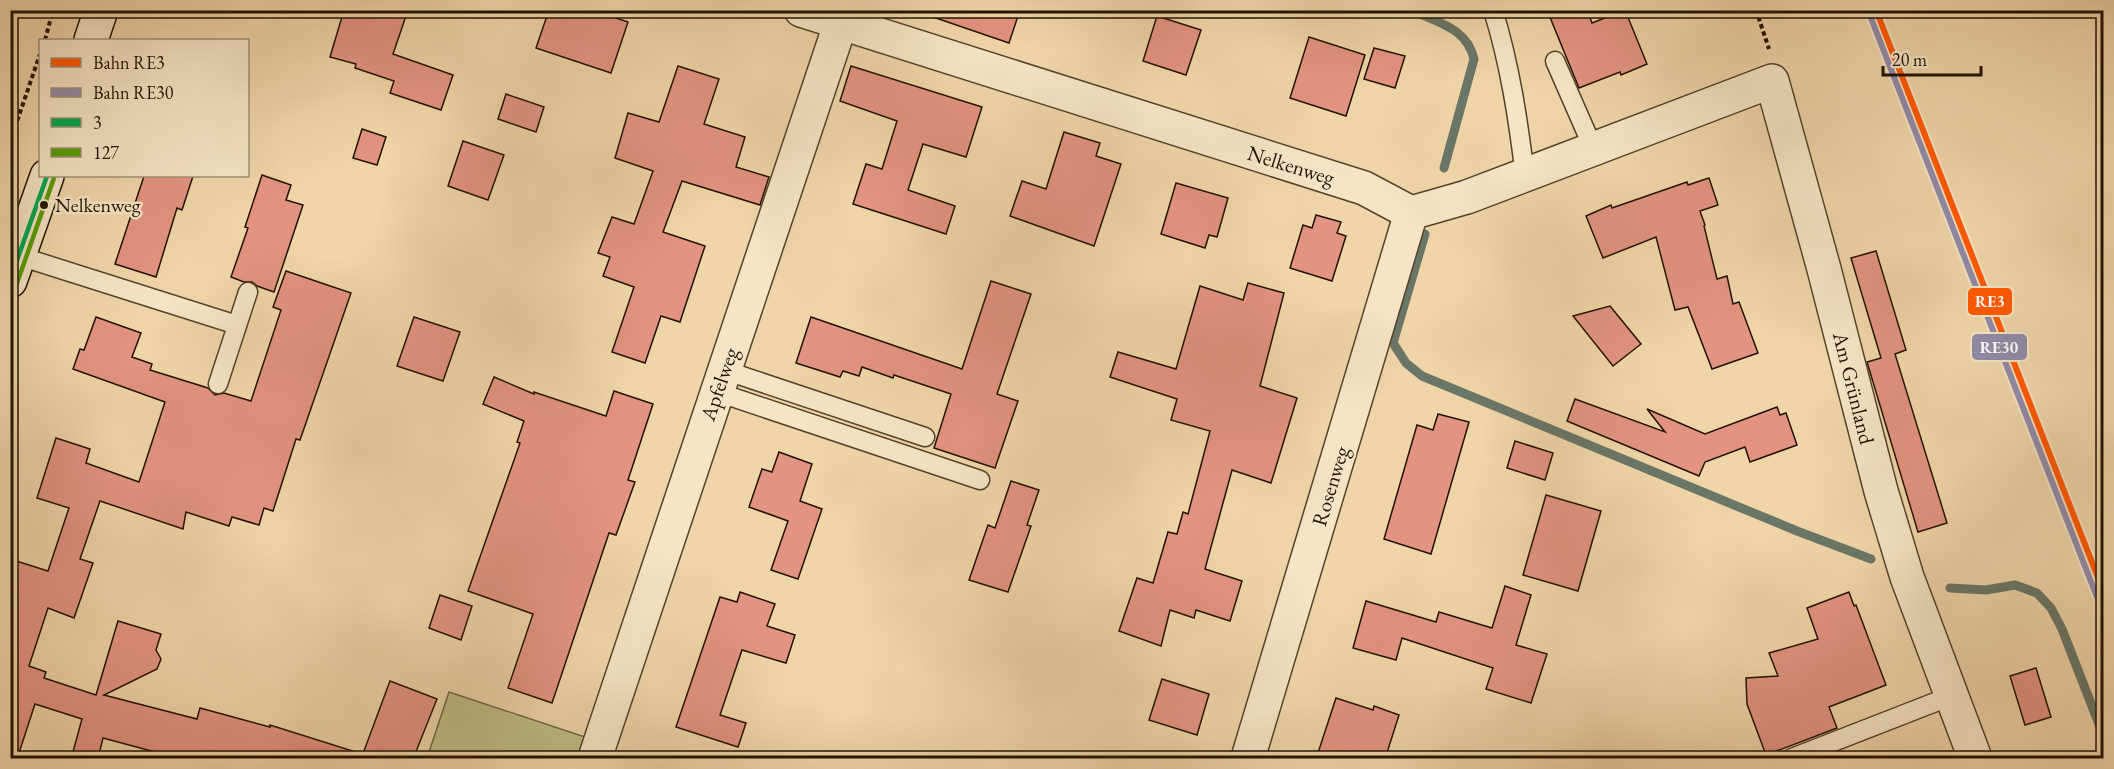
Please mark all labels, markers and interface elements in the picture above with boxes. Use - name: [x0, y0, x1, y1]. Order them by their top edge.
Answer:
- legend: [39, 39, 249, 177]
- scale bar: [1883, 39, 1980, 77]
- text: 20 m: [1892, 48, 1927, 71]
- text: Bahn RE3: [93, 51, 165, 74]
- text: Bahn RE30: [93, 81, 174, 104]
- text: 3: [93, 111, 102, 134]
- street label: Nelkenweg: [1244, 139, 1339, 191]
- text: 127: [93, 141, 119, 164]
- place label: Nelkenweg: [55, 192, 141, 218]
- marker: Nelkenweg: [38, 199, 50, 211]
- line badge: RE3: [1967, 287, 2013, 316]
- text: RE3: [1975, 291, 2005, 312]
- street label: Am Grünland: [1827, 328, 1881, 447]
- line badge: RE30: [1971, 333, 2028, 361]
- text: RE30: [1980, 337, 2019, 358]
- street label: Apfelweg: [694, 343, 744, 425]
- street label: Rosenweg: [1305, 442, 1355, 529]

